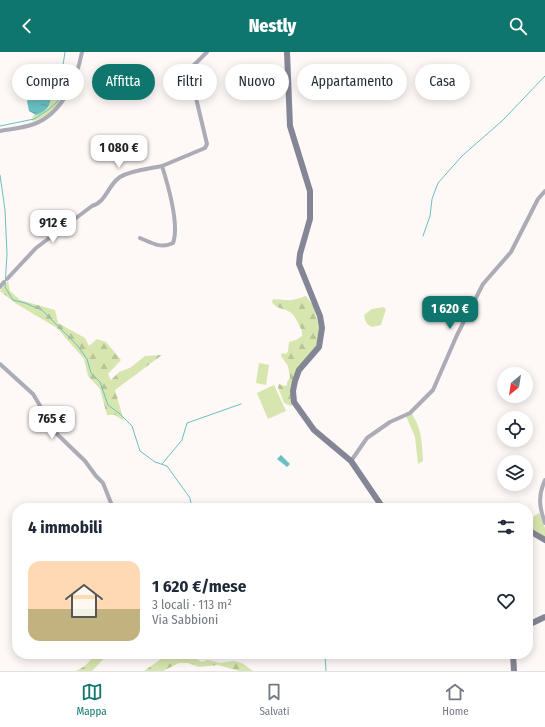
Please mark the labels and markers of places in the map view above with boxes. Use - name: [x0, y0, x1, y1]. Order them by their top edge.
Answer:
- pin: 1 080 €: [82, 135, 156, 169]
- pin: 912 €: [25, 210, 81, 244]
- pin: 1 620 €: [413, 296, 487, 330]
- pin: 765 €: [24, 406, 80, 440]

